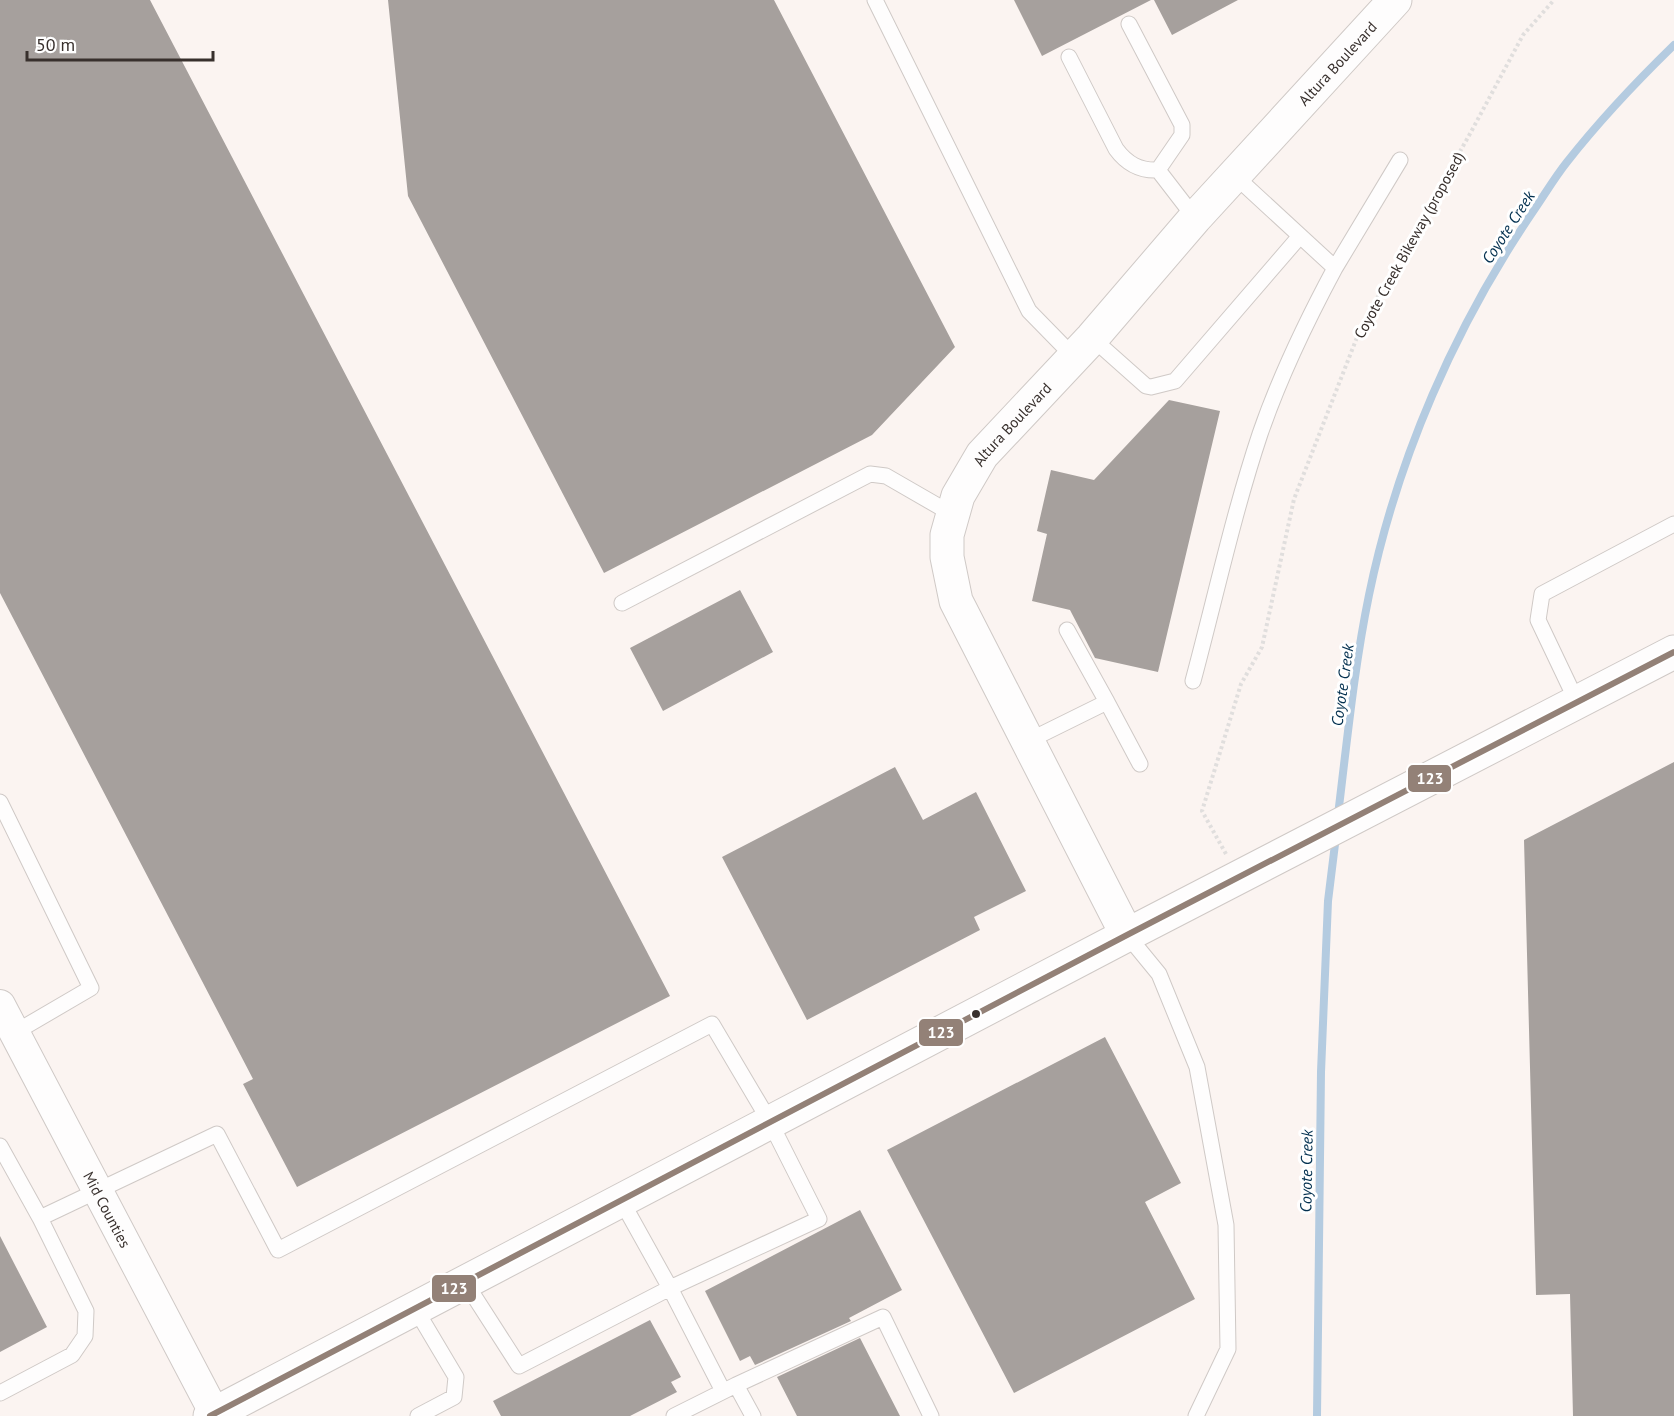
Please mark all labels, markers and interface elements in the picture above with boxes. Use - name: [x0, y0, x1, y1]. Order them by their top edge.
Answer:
- street label: Altura Boulevard: [1294, 17, 1380, 109]
- scale bar: [27, 24, 213, 62]
- text: 50 m: [36, 33, 75, 56]
- street label: Coyote Creek Bikeway (proposed): [1350, 148, 1468, 342]
- water label: Coyote Creek: [1477, 186, 1539, 267]
- street label: Altura Boulevard: [968, 378, 1055, 469]
- water label: Coyote Creek: [1326, 642, 1358, 727]
- line badge: 123: [1407, 764, 1452, 793]
- text: 123: [1416, 768, 1444, 788]
- unlabelled marker: [970, 1008, 982, 1020]
- line badge: 123: [918, 1018, 964, 1047]
- text: 123: [927, 1022, 955, 1042]
- water label: Coyote Creek: [1295, 1129, 1317, 1212]
- street label: Mid Counties: [80, 1168, 135, 1251]
- line badge: 123: [431, 1274, 477, 1303]
- text: 123: [440, 1278, 468, 1298]

